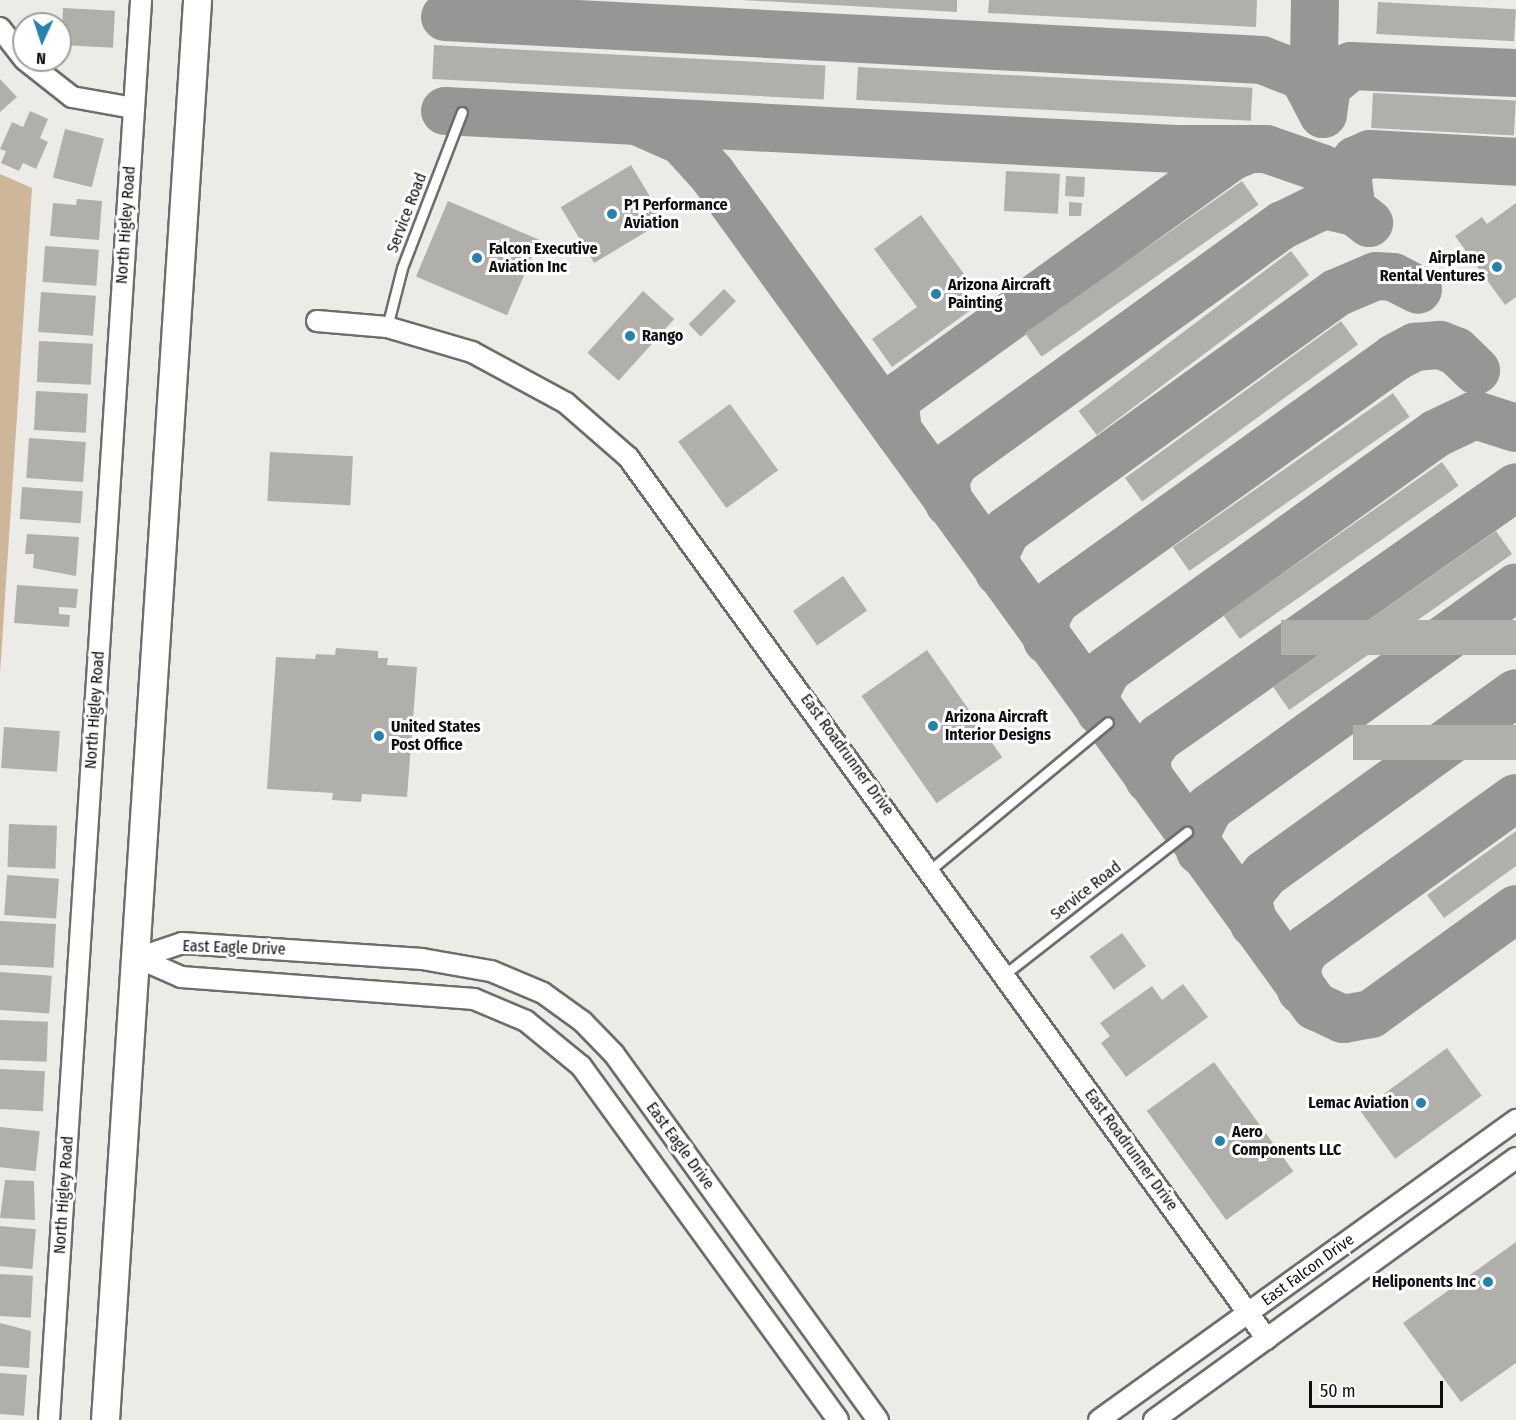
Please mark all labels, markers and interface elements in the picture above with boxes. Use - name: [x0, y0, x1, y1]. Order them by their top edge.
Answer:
- north arrow: [12, 12, 72, 72]
- text: N: [36, 49, 46, 68]
- street label: North Higley Road: [112, 165, 140, 285]
- street label: Service Road: [383, 170, 431, 256]
- place label: P1 Performance Aviation: [624, 195, 728, 233]
- marker: P1 Performance Aviation: [605, 207, 619, 221]
- place label: Falcon Executive Aviation Inc: [489, 239, 598, 277]
- place label: Airplane Rental Ventures: [1380, 248, 1485, 286]
- marker: Falcon Executive Aviation Inc: [470, 251, 484, 265]
- marker: Airplane Rental Ventures: [1490, 260, 1504, 274]
- place label: Arizona Aircraft Painting: [948, 275, 1051, 313]
- marker: Arizona Aircraft Painting: [929, 287, 943, 301]
- place label: Rango: [642, 326, 683, 346]
- marker: Rango: [623, 329, 637, 343]
- street label: North Higley Road: [81, 650, 109, 770]
- street label: East Roadrunner Drive: [796, 690, 898, 820]
- place label: Arizona Aircraft Interior Designs: [945, 707, 1051, 745]
- place label: United States Post Office: [391, 717, 481, 755]
- marker: Arizona Aircraft Interior Designs: [926, 719, 940, 733]
- marker: United States Post Office: [372, 729, 386, 743]
- street label: Service Road: [1047, 858, 1125, 924]
- street label: East Eagle Drive: [182, 937, 286, 959]
- street label: East Roadrunner Drive: [1080, 1085, 1182, 1215]
- place label: Lemac Aviation: [1308, 1093, 1409, 1113]
- marker: Lemac Aviation: [1414, 1096, 1428, 1110]
- street label: East Eagle Drive: [642, 1099, 718, 1193]
- place label: Aero Components LLC: [1232, 1122, 1341, 1160]
- marker: Aero Components LLC: [1213, 1134, 1227, 1148]
- street label: North Higley Road: [50, 1135, 78, 1255]
- street label: East Falcon Drive: [1258, 1230, 1358, 1310]
- place label: Heliponents Inc: [1372, 1272, 1476, 1292]
- marker: Heliponents Inc: [1481, 1275, 1495, 1289]
- scale bar: [1312, 1369, 1446, 1407]
- text: 50 m: [1320, 1380, 1356, 1402]

